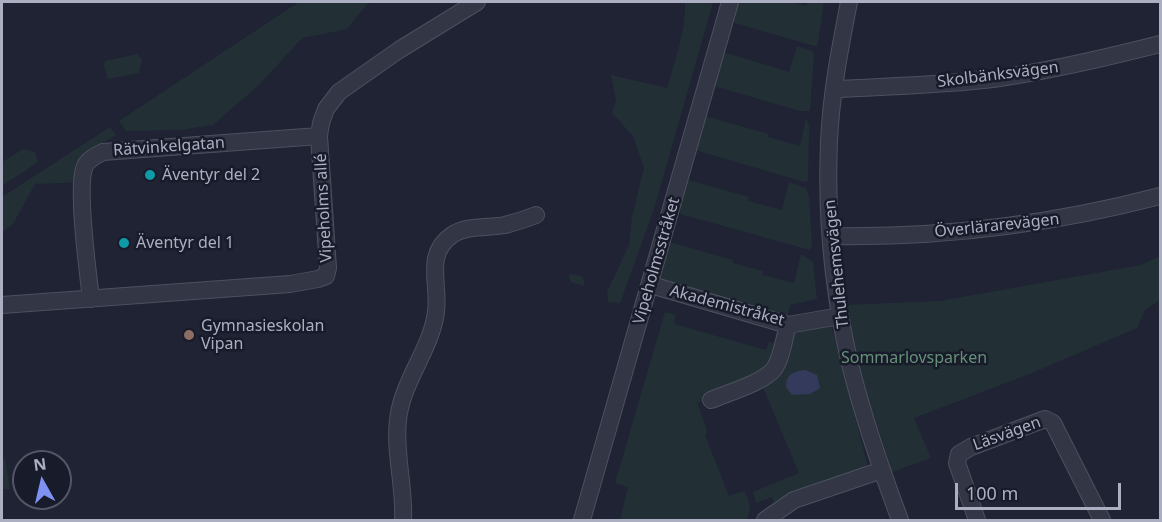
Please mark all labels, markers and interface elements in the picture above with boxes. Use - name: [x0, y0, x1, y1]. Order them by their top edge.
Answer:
- street label: Skolbänksvägen: [936, 58, 1060, 92]
- street label: Rätvinkelgatan: [112, 134, 226, 160]
- street label: Vipeholms allé: [312, 153, 336, 263]
- place label: Äventyr del 2: [162, 165, 260, 185]
- marker: Äventyr del 2: [143, 168, 157, 182]
- street label: Vipeholmsstråket: [630, 195, 684, 327]
- street label: Thulehemsvägen: [821, 199, 853, 329]
- street label: Överlärarevägen: [934, 210, 1060, 242]
- place label: Äventyr del 1: [136, 233, 234, 253]
- marker: Äventyr del 1: [117, 236, 131, 250]
- street label: Akademistråket: [668, 281, 786, 331]
- place label: Gymnasieskolan Vipan: [201, 316, 324, 354]
- marker: Gymnasieskolan Vipan: [182, 328, 196, 342]
- park label: Sommarlovsparken: [841, 348, 987, 368]
- street label: Läsvägen: [970, 413, 1044, 455]
- north arrow: [12, 450, 72, 510]
- text: N: [32, 452, 48, 476]
- scale bar: [958, 471, 1124, 509]
- text: 100 m: [966, 481, 1018, 505]

